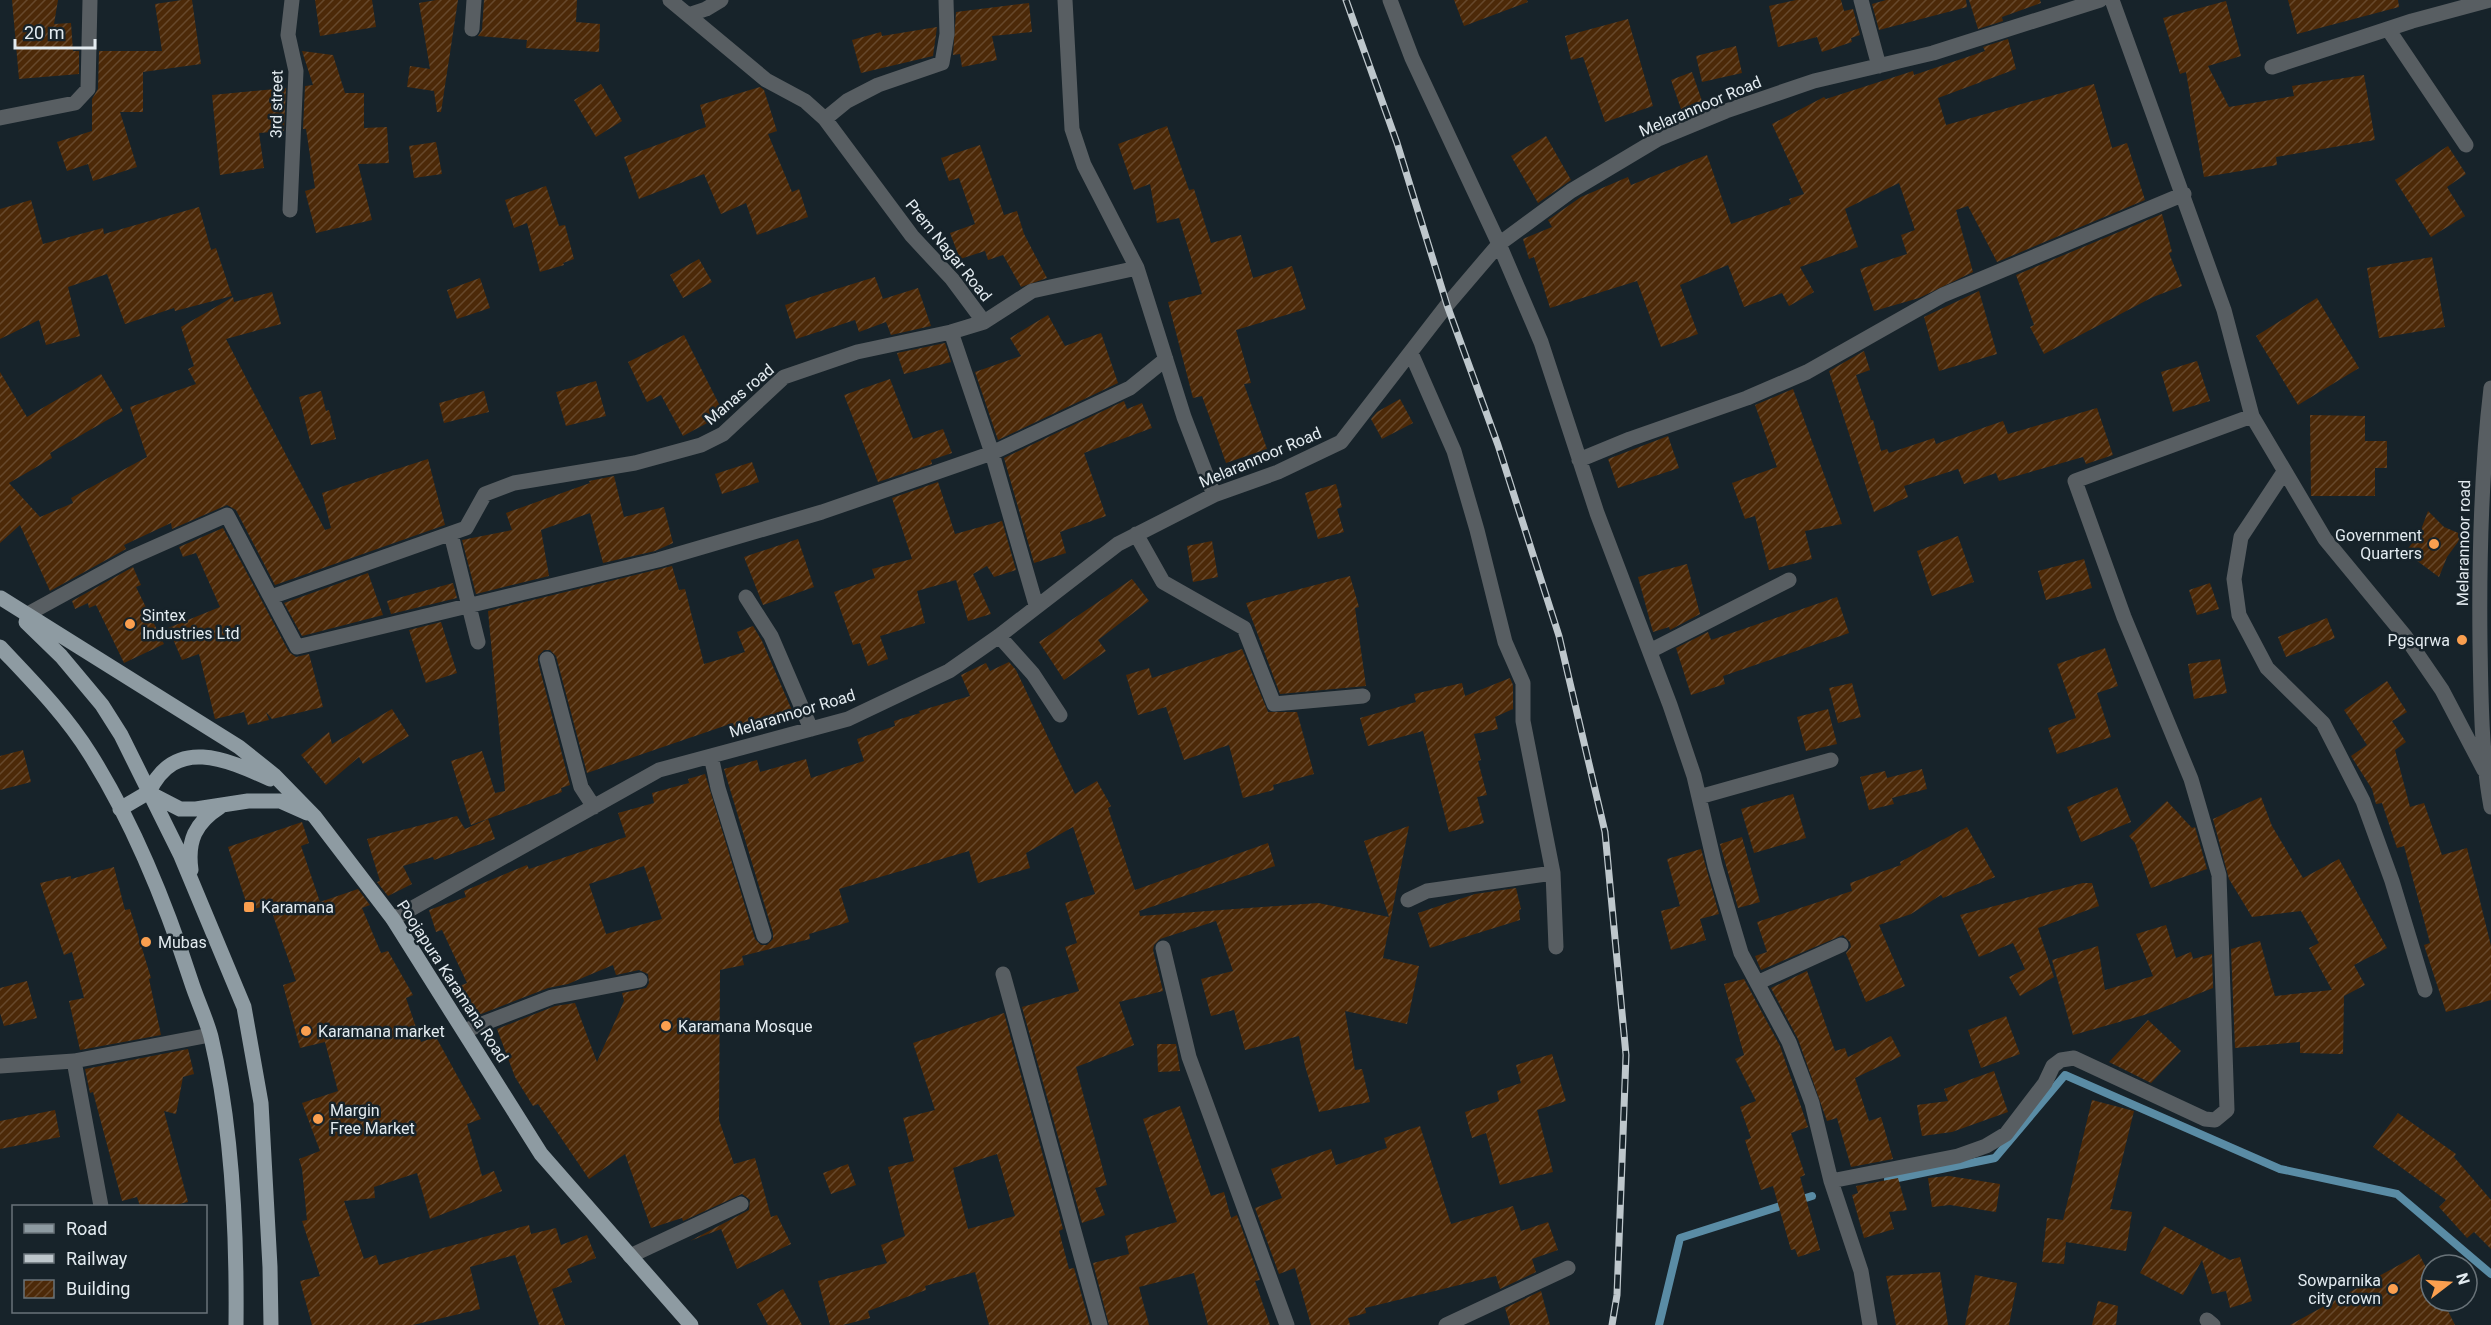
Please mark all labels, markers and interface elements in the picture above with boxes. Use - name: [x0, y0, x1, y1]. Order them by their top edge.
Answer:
- scale bar: [15, 12, 94, 50]
- text: 20 m: [24, 22, 64, 43]
- street label: 3rd street: [266, 70, 287, 138]
- street label: Melarannoor Road: [1636, 72, 1764, 141]
- street label: Prem Nagar Road: [902, 195, 996, 305]
- street label: Manas road: [701, 360, 778, 429]
- street label: Melarannoor Road: [1196, 423, 1324, 492]
- street label: Melarannoor road: [2453, 480, 2474, 606]
- place label: Government Quarters: [2335, 526, 2422, 563]
- marker: Government Quarters: [2427, 537, 2441, 551]
- place label: Sintex Industries Ltd: [142, 606, 239, 643]
- marker: Sintex Industries Ltd: [123, 617, 137, 631]
- place label: Pgsqrwa: [2387, 631, 2450, 650]
- marker: Pgsqrwa: [2455, 633, 2469, 647]
- street label: Melarannoor Road: [727, 685, 858, 742]
- street label: Poojapura Karamana Road: [393, 896, 512, 1066]
- place label: Karamana: [261, 898, 334, 917]
- marker: Karamana: [242, 900, 256, 914]
- place label: Mubas: [158, 933, 207, 952]
- marker: Mubas: [139, 935, 153, 949]
- place label: Karamana Mosque: [678, 1017, 813, 1036]
- marker: Karamana Mosque: [659, 1019, 673, 1033]
- place label: Karamana market: [318, 1022, 445, 1041]
- marker: Karamana market: [299, 1024, 313, 1038]
- place label: Margin Free Market: [330, 1101, 415, 1138]
- marker: Margin Free Market: [311, 1112, 325, 1126]
- legend: [12, 1205, 207, 1313]
- text: Road: [66, 1218, 107, 1239]
- text: Railway: [66, 1248, 128, 1269]
- north arrow: [2419, 1253, 2479, 1313]
- place label: Sowparnika city crown: [2298, 1271, 2381, 1308]
- text: N: [2452, 1271, 2474, 1287]
- text: Building: [66, 1278, 130, 1299]
- marker: Sowparnika city crown: [2386, 1282, 2400, 1296]

